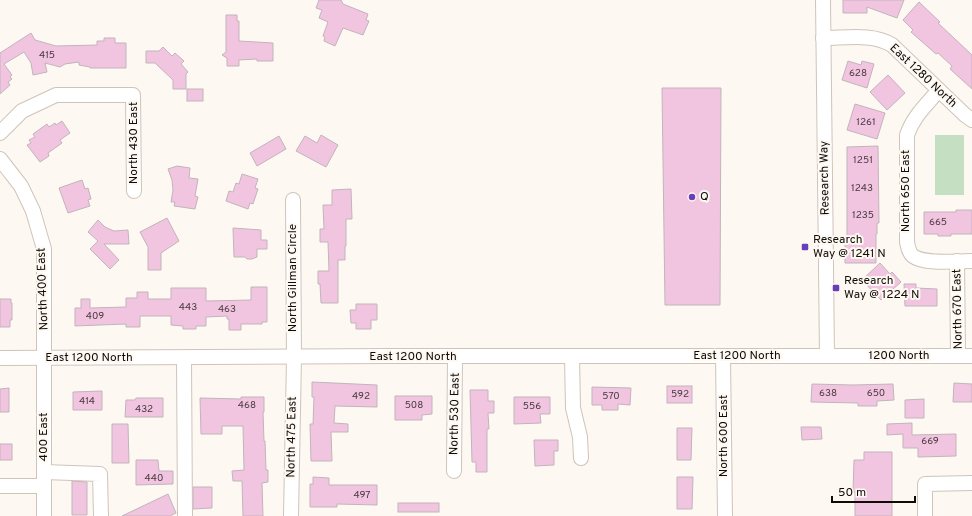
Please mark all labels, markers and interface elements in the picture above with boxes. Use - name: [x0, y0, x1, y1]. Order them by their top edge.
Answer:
- street label: East 1280 North: [886, 41, 960, 111]
- house number: 415: [39, 49, 55, 62]
- house number: 628: [849, 67, 867, 80]
- street label: North 430 East: [126, 102, 142, 184]
- house number: 1261: [856, 116, 876, 129]
- street label: Research Way: [816, 141, 834, 215]
- street label: North 650 East: [898, 150, 914, 232]
- house number: 1251: [853, 154, 873, 167]
- house number: 1243: [851, 182, 873, 195]
- place label: Q: [700, 189, 709, 205]
- marker: Q: [687, 192, 697, 202]
- house number: 1235: [852, 209, 874, 222]
- house number: 665: [929, 216, 947, 229]
- street label: North Gillman Circle: [285, 224, 301, 332]
- place label: Research Way @ 1241 N: [813, 232, 886, 262]
- marker: Research Way @ 1241 N: [800, 242, 810, 252]
- street label: North 400 East: [34, 247, 52, 331]
- street label: North 670 East: [949, 269, 967, 349]
- place label: Research Way @ 1224 N: [844, 273, 920, 303]
- marker: Research Way @ 1224 N: [831, 283, 841, 293]
- house number: 443: [179, 301, 197, 314]
- house number: 463: [218, 303, 236, 316]
- house number: 409: [86, 310, 104, 323]
- street label: East 1200 North: [693, 348, 781, 364]
- street label: 1200 North: [868, 348, 930, 364]
- street label: East 1200 North: [369, 349, 457, 365]
- street label: East 1200 North: [45, 350, 133, 366]
- street label: North 530 East: [446, 373, 464, 455]
- house number: 638: [819, 387, 837, 400]
- house number: 650: [867, 387, 885, 400]
- house number: 592: [671, 388, 689, 401]
- house number: 492: [352, 390, 370, 403]
- house number: 570: [602, 390, 620, 403]
- house number: 414: [79, 395, 95, 408]
- street label: North 600 East: [716, 395, 732, 477]
- street label: North 475 East: [283, 396, 301, 478]
- house number: 468: [238, 399, 256, 412]
- house number: 508: [405, 399, 423, 412]
- house number: 556: [523, 400, 541, 413]
- house number: 432: [135, 403, 153, 416]
- street label: 400 East: [36, 412, 52, 462]
- house number: 669: [921, 435, 939, 448]
- house number: 440: [145, 472, 163, 485]
- scale bar: [832, 478, 915, 504]
- text: 50 m: [838, 485, 866, 501]
- house number: 497: [354, 489, 370, 502]

